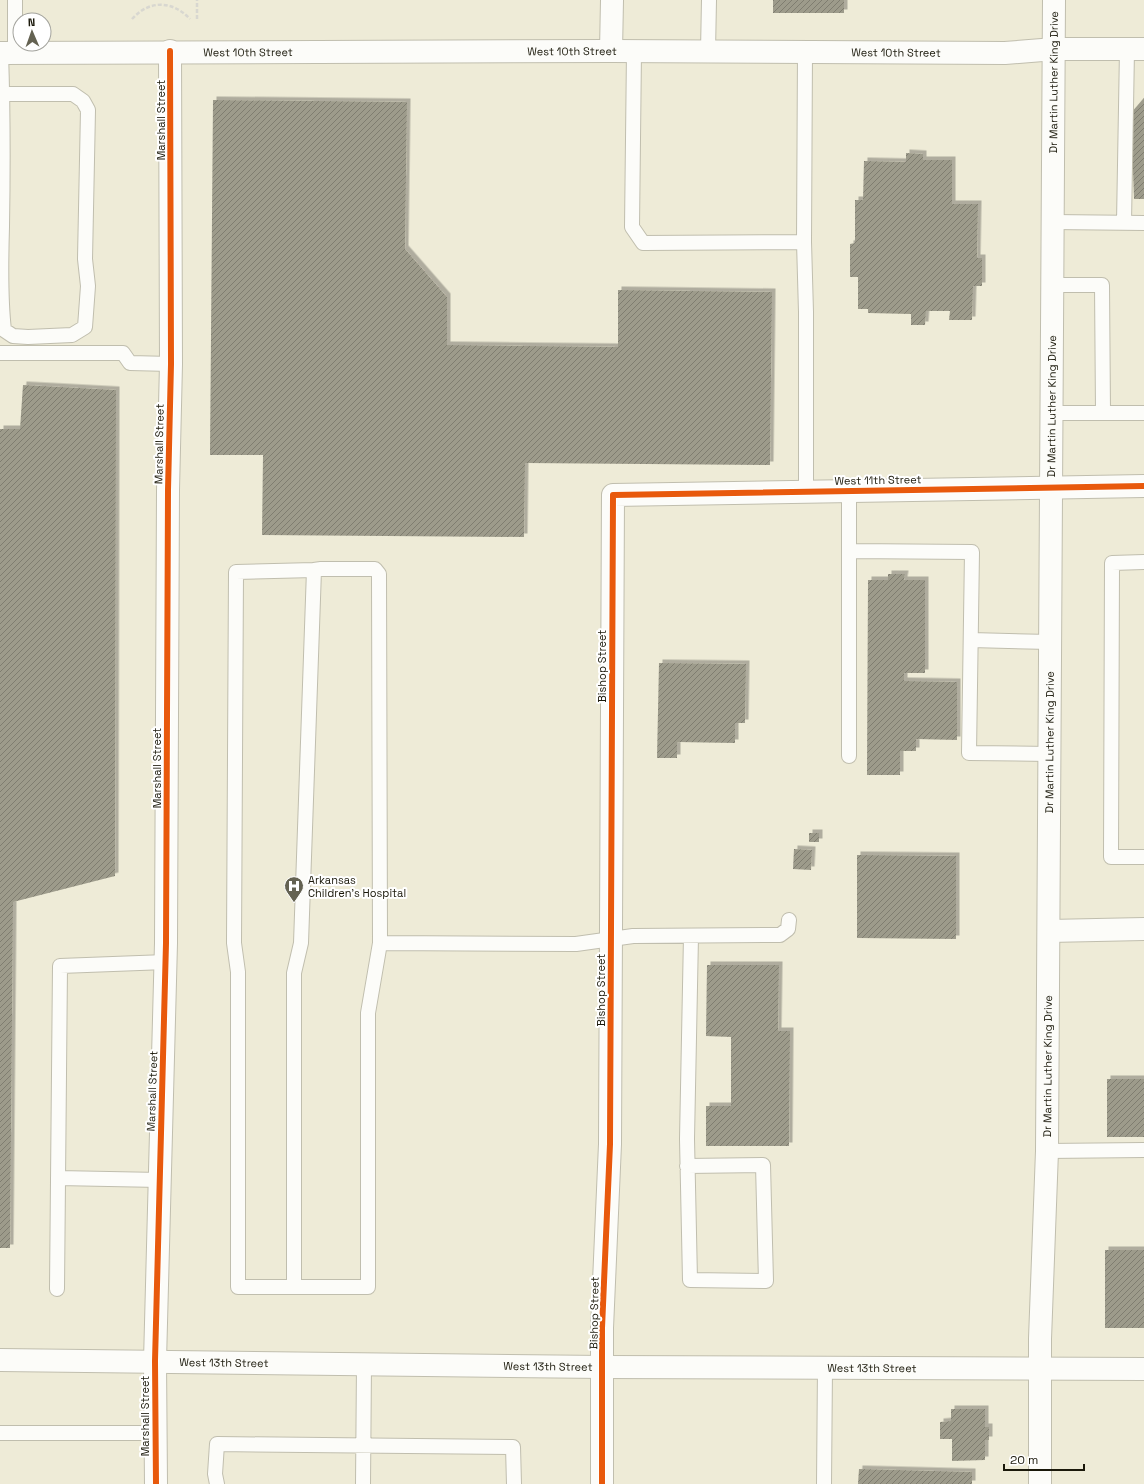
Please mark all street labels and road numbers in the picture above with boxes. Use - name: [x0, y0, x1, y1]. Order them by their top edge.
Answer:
- street label: Dr Martin Luther King Drive: [1046, 11, 1061, 153]
- street label: West 10th Street: [527, 44, 617, 58]
- street label: West 10th Street: [203, 45, 293, 59]
- street label: West 10th Street: [851, 45, 941, 60]
- street label: Marshall Street: [154, 80, 168, 160]
- street label: Dr Martin Luther King Drive: [1044, 335, 1059, 477]
- street label: Marshall Street: [151, 404, 167, 484]
- street label: West 11th Street: [834, 472, 922, 488]
- street label: Bishop Street: [595, 630, 609, 702]
- street label: Dr Martin Luther King Drive: [1042, 671, 1057, 813]
- street label: Marshall Street: [150, 728, 164, 808]
- street label: Bishop Street: [594, 954, 608, 1026]
- street label: Dr Martin Luther King Drive: [1040, 995, 1055, 1137]
- street label: Marshall Street: [144, 1050, 160, 1132]
- street label: Bishop Street: [586, 1276, 602, 1350]
- street label: West 13th Street: [179, 1355, 269, 1370]
- street label: West 13th Street: [503, 1359, 593, 1374]
- street label: West 13th Street: [827, 1361, 917, 1375]
- street label: Marshall Street: [138, 1376, 152, 1456]

